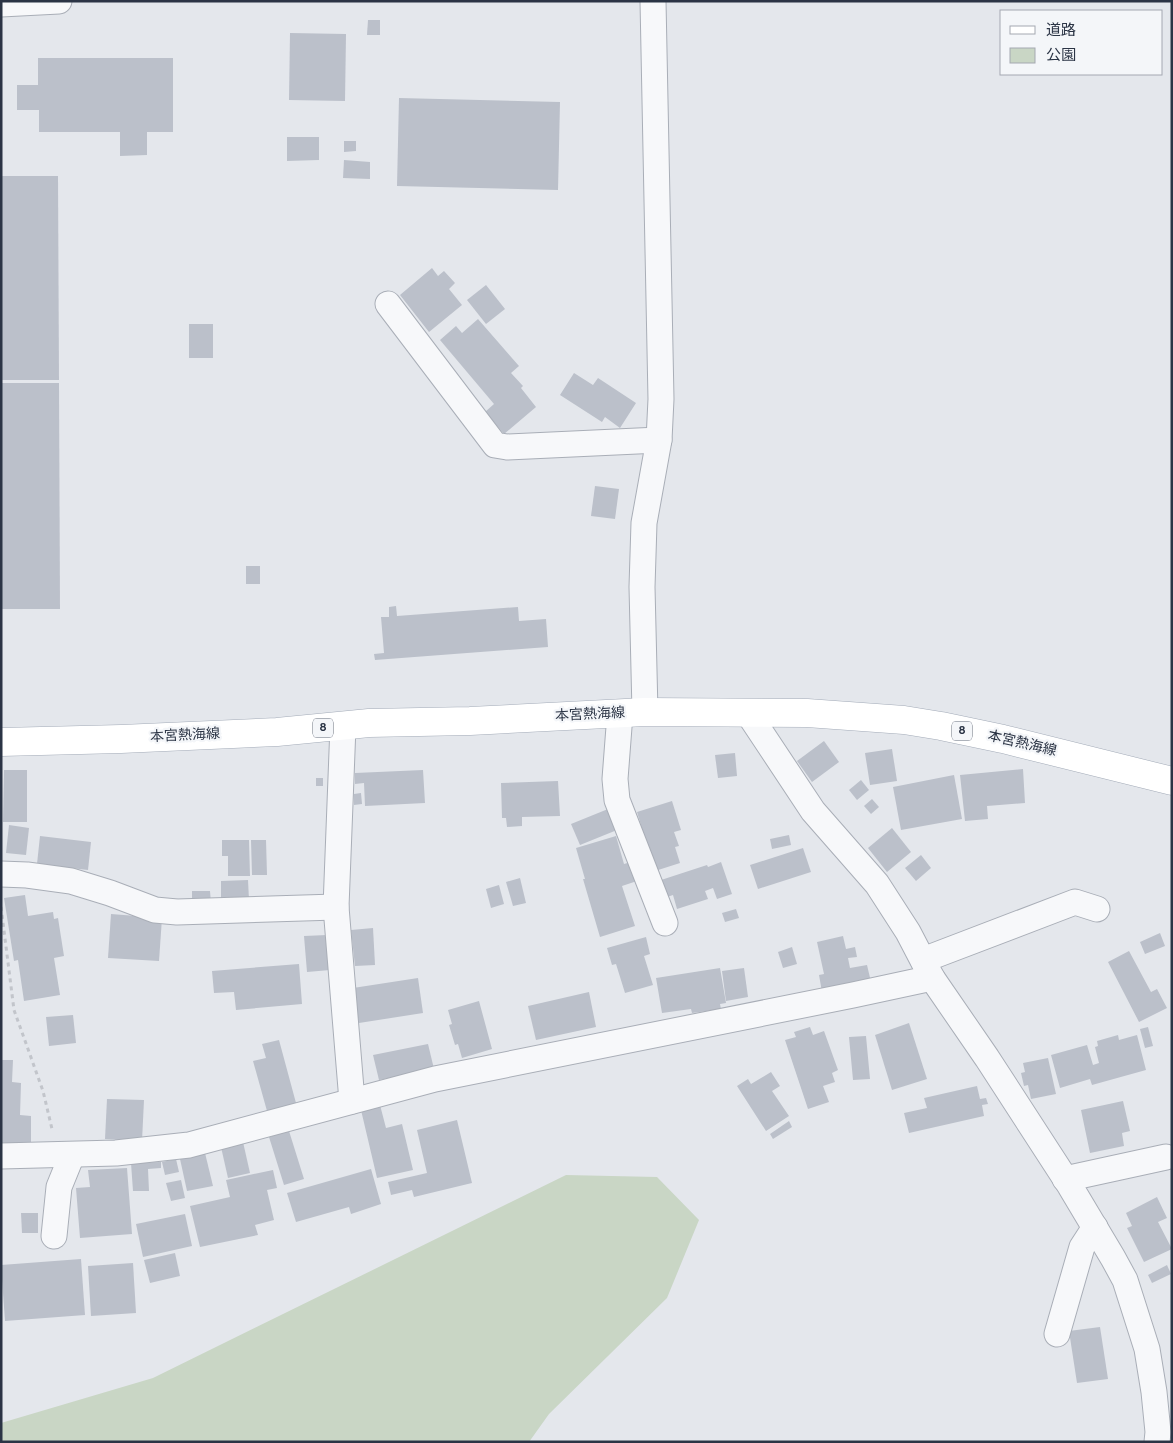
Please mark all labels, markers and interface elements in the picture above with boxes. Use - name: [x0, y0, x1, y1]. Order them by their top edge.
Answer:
- legend: [1000, 10, 1163, 75]
- text: 道路: [1046, 22, 1076, 41]
- text: 公園: [1046, 47, 1076, 66]
- street label: 本宮熱海線: [555, 704, 625, 725]
- road number: 8: [313, 718, 333, 738]
- road number: 8: [952, 721, 972, 740]
- street label: 本宮熱海線: [150, 725, 220, 746]
- street label: 本宮熱海線: [986, 727, 1058, 760]

